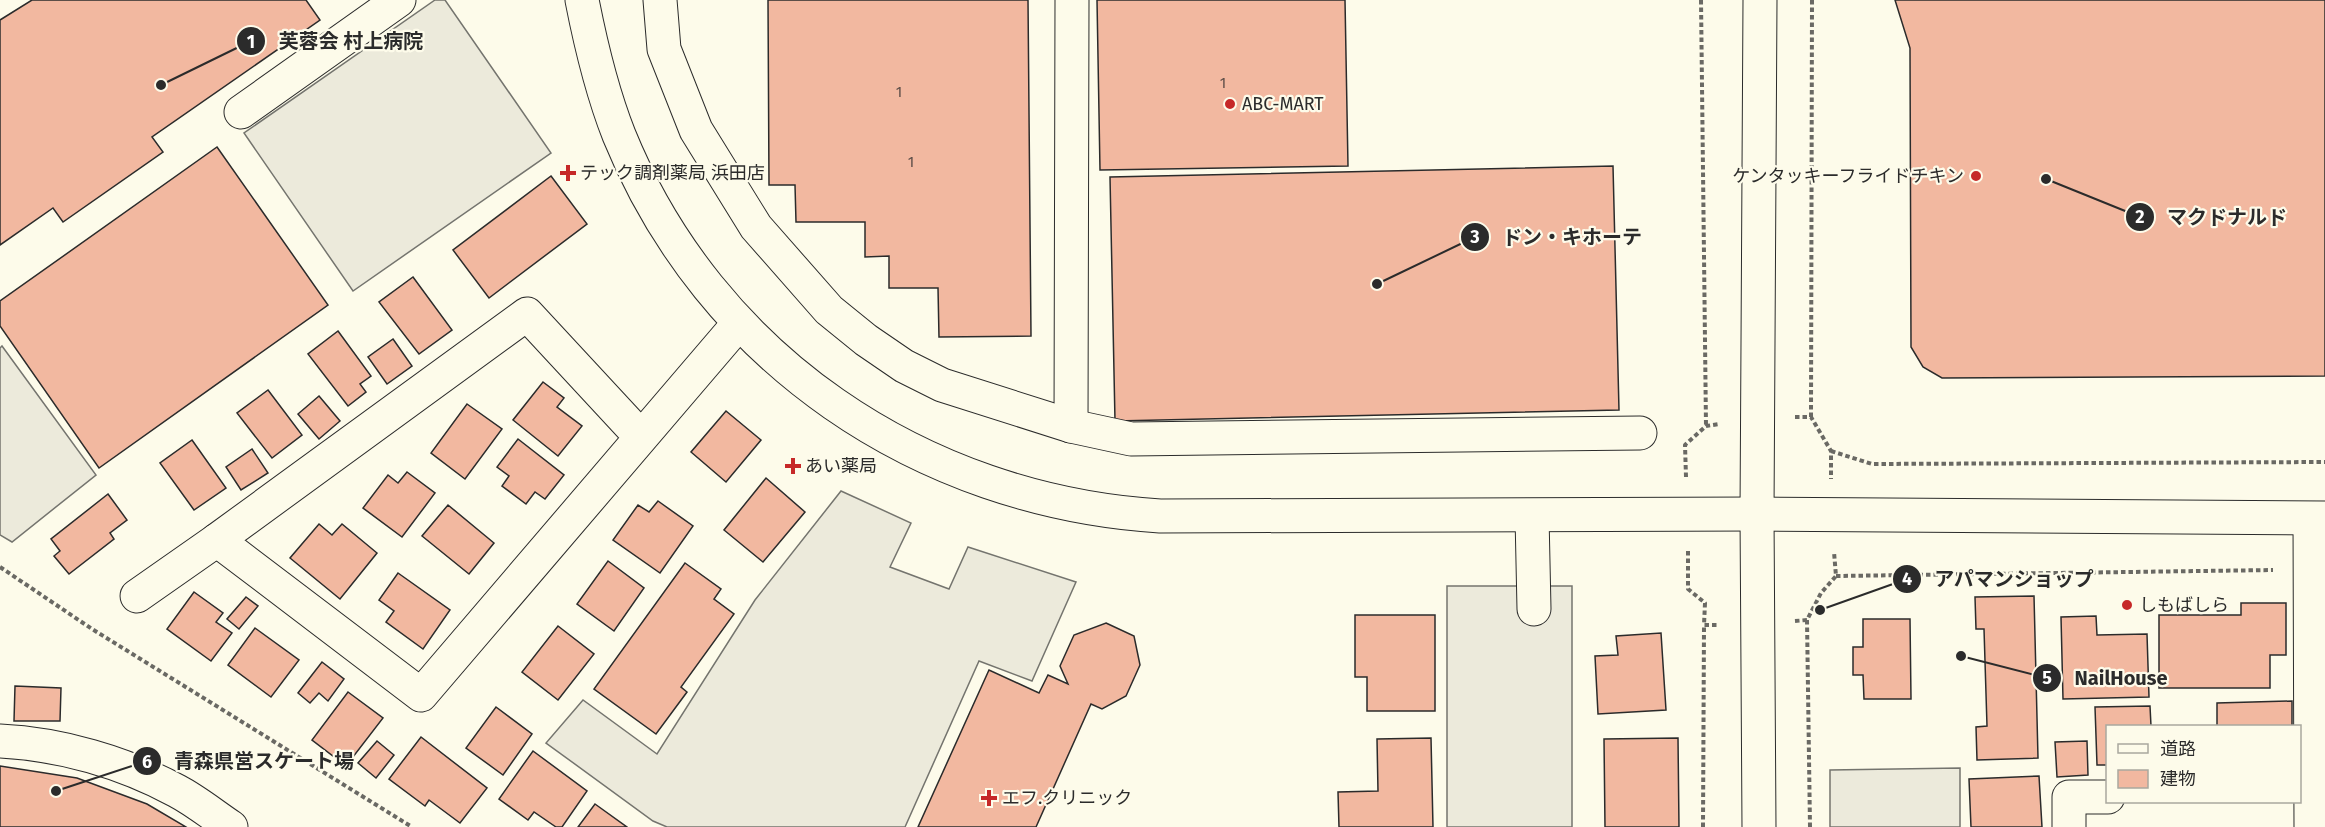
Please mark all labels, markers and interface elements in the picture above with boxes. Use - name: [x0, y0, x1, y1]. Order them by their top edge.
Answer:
- callout: 芙蓉会 村上病院: [236, 22, 435, 60]
- text: 芙蓉会 村上病院: [279, 29, 423, 53]
- text: 1: [247, 31, 255, 53]
- house number: 1: [1220, 74, 1226, 92]
- house number: 1: [896, 83, 902, 101]
- place label: ABC-MART: [1242, 93, 1324, 115]
- marker: ABC-MART: [1223, 97, 1237, 111]
- house number: 1: [908, 153, 914, 171]
- place label: テック調剤薬局 浜田店: [580, 162, 765, 184]
- place label: ケンタッキーフライドチキン: [1732, 165, 1964, 187]
- marker: テック調剤薬局 浜田店: [561, 166, 575, 180]
- marker: ケンタッキーフライドチキン: [1969, 169, 1983, 183]
- callout: マクドナルド: [2125, 198, 2299, 236]
- text: マクドナルド: [2167, 205, 2287, 229]
- text: 2: [2135, 206, 2145, 228]
- callout: ドン・キホーテ: [1460, 218, 1654, 256]
- text: ドン・キホーテ: [1502, 225, 1642, 249]
- text: 3: [1469, 226, 1480, 248]
- place label: あい薬局: [805, 455, 877, 477]
- marker: あい薬局: [786, 459, 800, 473]
- callout: アパマンショップ: [1892, 560, 2106, 598]
- text: アパマンショップ: [1934, 567, 2094, 591]
- text: 4: [1902, 568, 1912, 590]
- place label: しもばしら: [2139, 594, 2229, 616]
- marker: しもばしら: [2120, 598, 2134, 612]
- callout: NailHouse: [2032, 659, 2179, 697]
- text: NailHouse: [2075, 666, 2167, 690]
- text: 5: [2042, 667, 2052, 689]
- legend: [2106, 725, 2301, 803]
- text: 道路: [2160, 738, 2196, 760]
- callout: 青森県営スケート場: [132, 742, 366, 780]
- text: 青森県営スケート場: [174, 749, 354, 773]
- text: 6: [142, 751, 152, 773]
- text: 建物: [2160, 768, 2196, 790]
- place label: エフ.クリニック: [1002, 787, 1132, 809]
- marker: エフ.クリニック: [980, 789, 998, 807]

